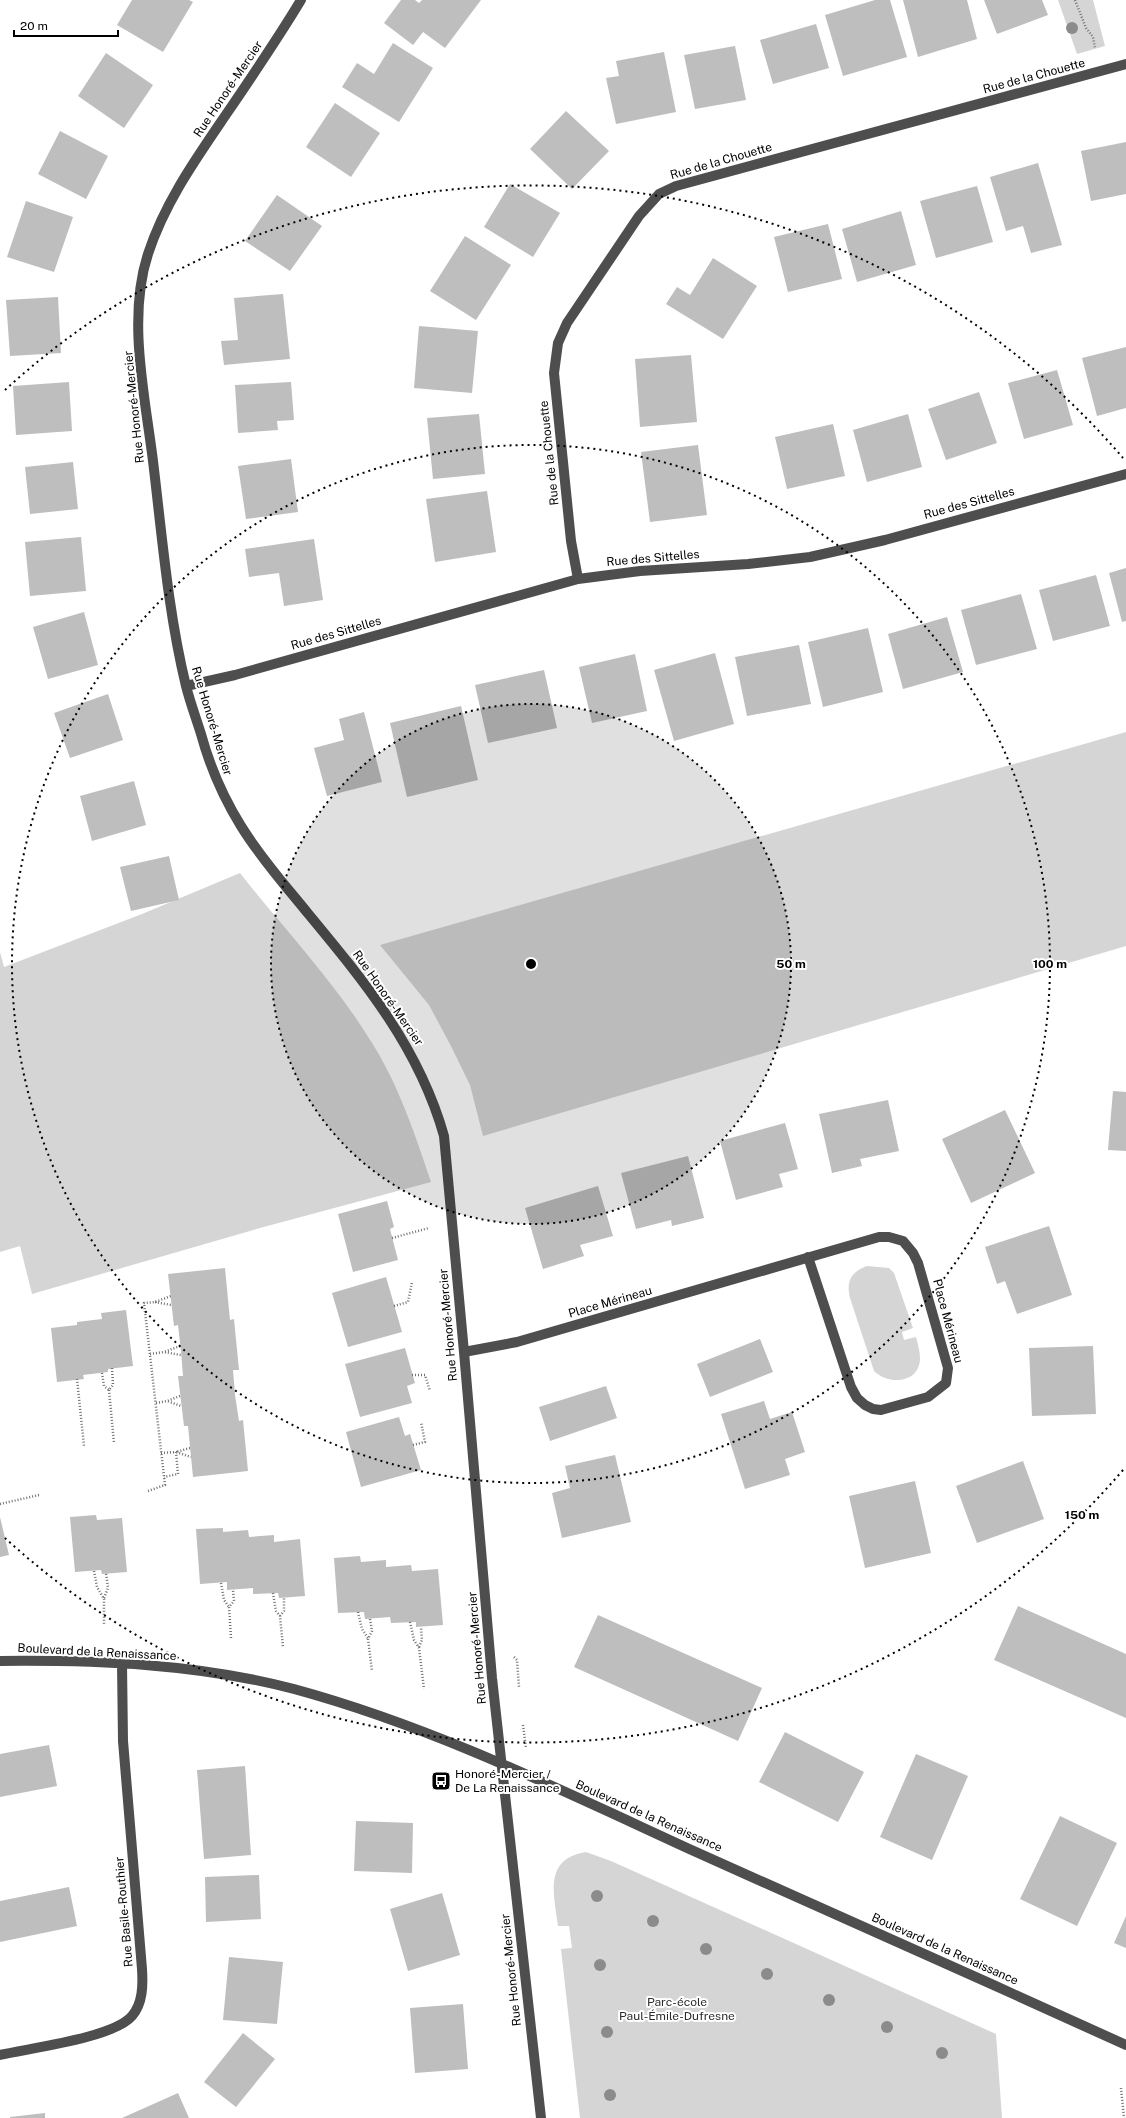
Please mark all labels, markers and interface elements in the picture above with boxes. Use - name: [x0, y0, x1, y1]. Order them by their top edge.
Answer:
- scale bar: [14, 12, 118, 38]
- text: 20 m: [20, 19, 48, 33]
- street label: Rue Honoré-Mercier: [191, 38, 266, 140]
- street label: Rue de la Chouette: [981, 56, 1087, 96]
- street label: Rue de la Chouette: [669, 140, 774, 182]
- street label: Rue Honoré-Mercier: [121, 350, 147, 464]
- street label: Rue de la Chouette: [537, 400, 561, 506]
- street label: Rue des Sittelles: [922, 484, 1016, 522]
- street label: Rue des Sittelles: [606, 547, 700, 569]
- street label: Rue des Sittelles: [289, 613, 383, 653]
- street label: Rue Honoré-Mercier: [189, 665, 235, 777]
- street label: Rue Honoré-Mercier: [350, 948, 426, 1049]
- centre of rings: [524, 957, 538, 971]
- text: 50 m: [776, 957, 806, 971]
- text: 100 m: [1033, 957, 1067, 971]
- street label: Rue Honoré-Mercier: [436, 1268, 460, 1382]
- street label: Place Mérineau: [930, 1278, 966, 1365]
- street label: Place Mérineau: [567, 1283, 653, 1321]
- text: 150 m: [1065, 1508, 1099, 1522]
- street label: Rue Honoré-Mercier: [465, 1591, 489, 1705]
- street label: Boulevard de la Renaissance: [17, 1641, 177, 1663]
- place label: Honoré-Mercier / De La Renaissance: [455, 1767, 560, 1795]
- bus stop icon: Honoré-Mercier / De La Renaissance: [430, 1770, 452, 1792]
- street label: Boulevard de la Renaissance: [573, 1777, 725, 1855]
- street label: Rue Basile-Routhier: [112, 1856, 136, 1968]
- street label: Boulevard de la Renaissance: [869, 1910, 1021, 1988]
- street label: Rue Honoré-Mercier: [498, 1913, 524, 2027]
- park label: Parc-école Paul-Émile-Dufresne: [619, 1995, 735, 2023]

